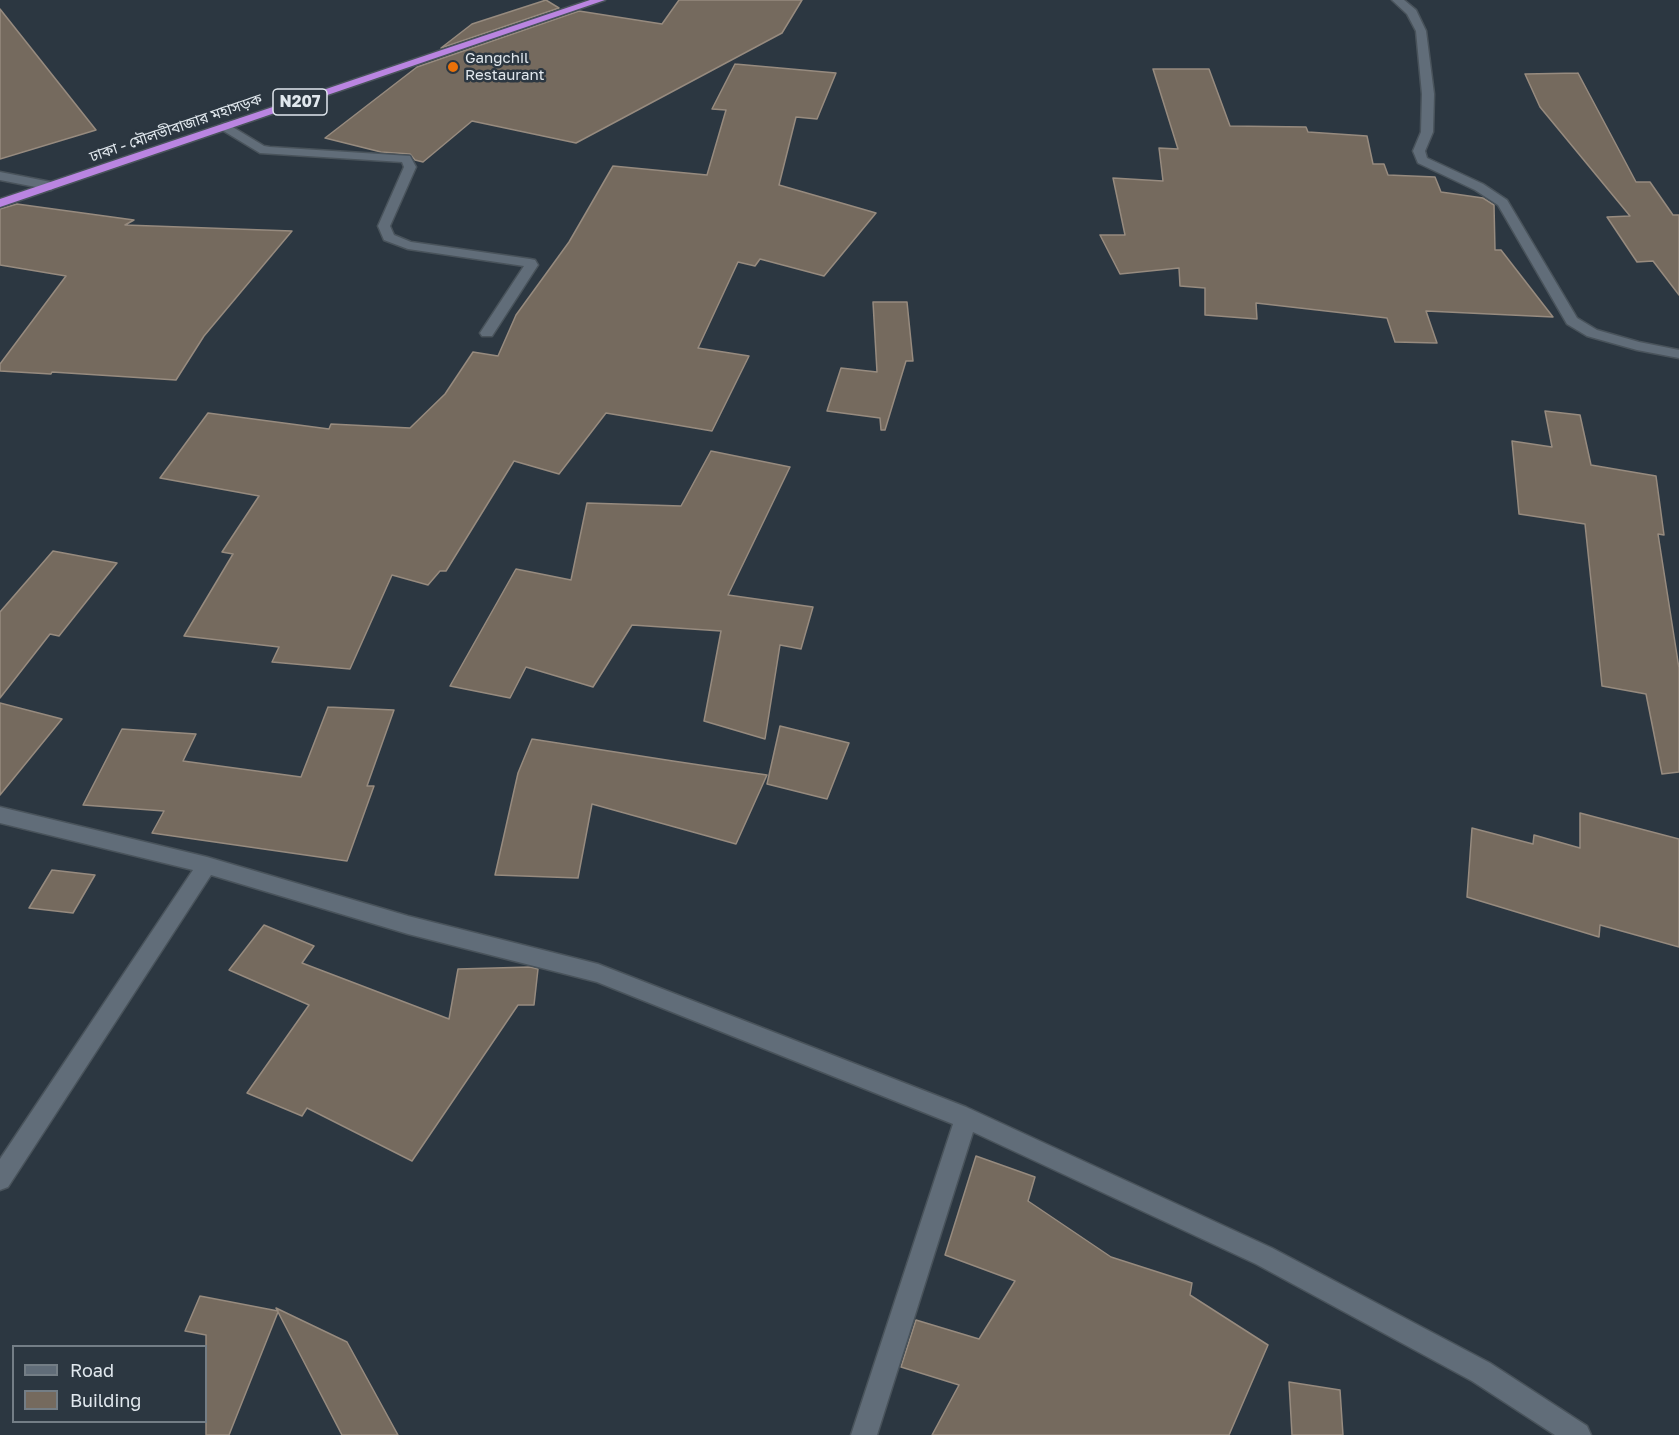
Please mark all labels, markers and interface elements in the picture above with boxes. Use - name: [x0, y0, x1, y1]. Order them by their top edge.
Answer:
- place label: Gangchil Restaurant: [465, 49, 544, 84]
- marker: Gangchil Restaurant: [446, 60, 460, 74]
- road number: N207: [273, 89, 327, 115]
- street label: ঢাকা - মৌলভীবাজার মহাসড়ক: [87, 90, 265, 166]
- legend: [12, 1345, 207, 1423]
- text: Road: [70, 1359, 114, 1381]
- text: Building: [70, 1389, 141, 1411]

